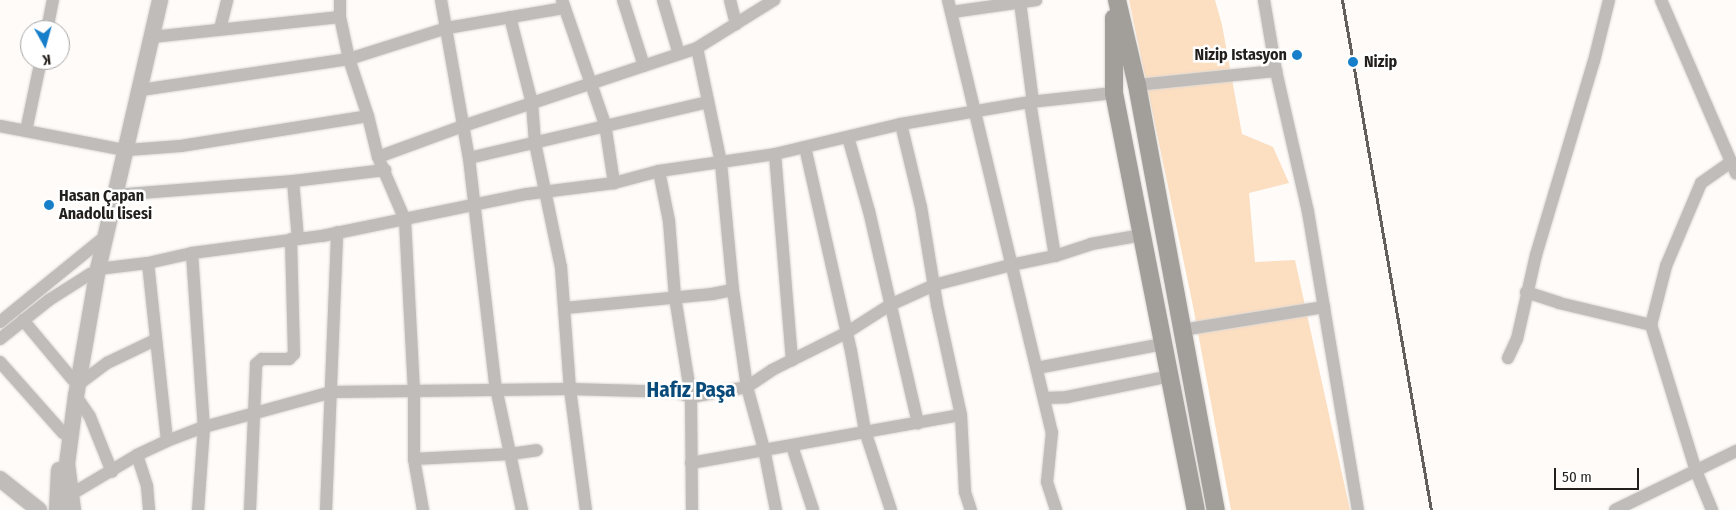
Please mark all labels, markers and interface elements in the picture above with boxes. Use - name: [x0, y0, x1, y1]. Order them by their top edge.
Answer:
- north arrow: [20, 20, 70, 70]
- place label: Nizip Istasyon: [1195, 45, 1287, 65]
- marker: Nizip Istasyon: [1291, 49, 1303, 61]
- text: K: [42, 50, 52, 68]
- place label: Nizip: [1364, 52, 1397, 72]
- marker: Nizip: [1346, 55, 1360, 69]
- place label: Hasan Çapan Anadolu lisesi: [59, 186, 152, 224]
- marker: Hasan Çapan Anadolu lisesi: [43, 199, 55, 211]
- district label: Hafız Paşa: [647, 377, 735, 403]
- scale bar: [1556, 458, 1641, 490]
- text: 50 m: [1562, 468, 1592, 486]

